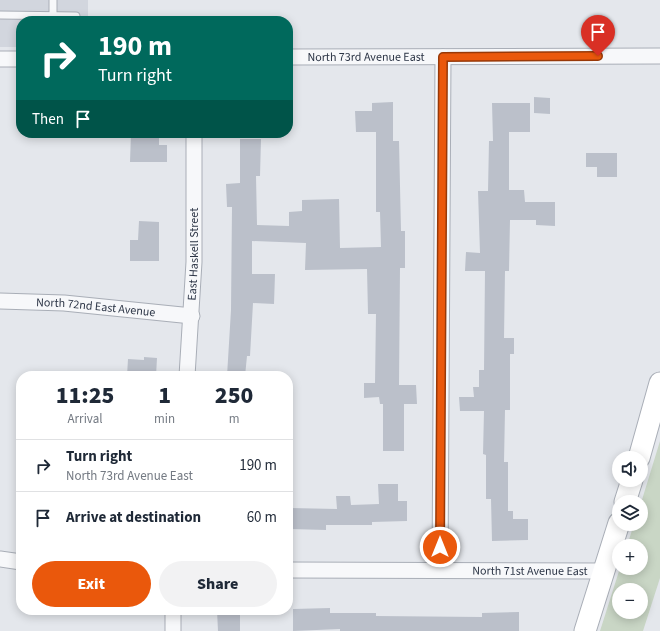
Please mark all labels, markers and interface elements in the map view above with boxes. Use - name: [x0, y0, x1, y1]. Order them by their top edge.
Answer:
- pin: [581, 15, 615, 56]
- icon: arrive: [587, 21, 609, 43]
- text: 190 m: [98, 26, 172, 66]
- icon: right: [32, 32, 84, 84]
- street label: North 73rd Avenue East: [307, 49, 425, 66]
- text: Turn right: [98, 63, 172, 88]
- icon: arrive: [72, 108, 94, 130]
- text: Then: [32, 109, 64, 130]
- street label: East Haskell Street: [184, 208, 203, 301]
- street label: North 72nd East Avenue: [36, 294, 156, 321]
- text: 11:25: [56, 378, 114, 413]
- text: 1: [158, 378, 171, 413]
- text: 250: [215, 378, 253, 413]
- text: Arrival: [68, 410, 103, 428]
- text: min: [154, 410, 175, 428]
- text: m: [229, 410, 239, 428]
- text: Turn right: [66, 446, 132, 467]
- map controls: [612, 451, 648, 619]
- button: sound: [612, 451, 648, 487]
- icon: right: [32, 455, 54, 477]
- text: 190 m: [239, 455, 277, 476]
- text: North 73rd Avenue East: [66, 467, 193, 485]
- button: layers: [612, 495, 648, 531]
- icon: arrive: [32, 507, 54, 529]
- text: Arrive at destination: [66, 507, 201, 528]
- text: 60 m: [247, 507, 277, 528]
- position arrow: [419, 526, 461, 568]
- button: +: [612, 539, 648, 575]
- button: Exit: [32, 561, 151, 607]
- button: Share: [159, 561, 277, 607]
- street label: North 71st Avenue East: [472, 563, 588, 580]
- button: −: [612, 583, 648, 619]

